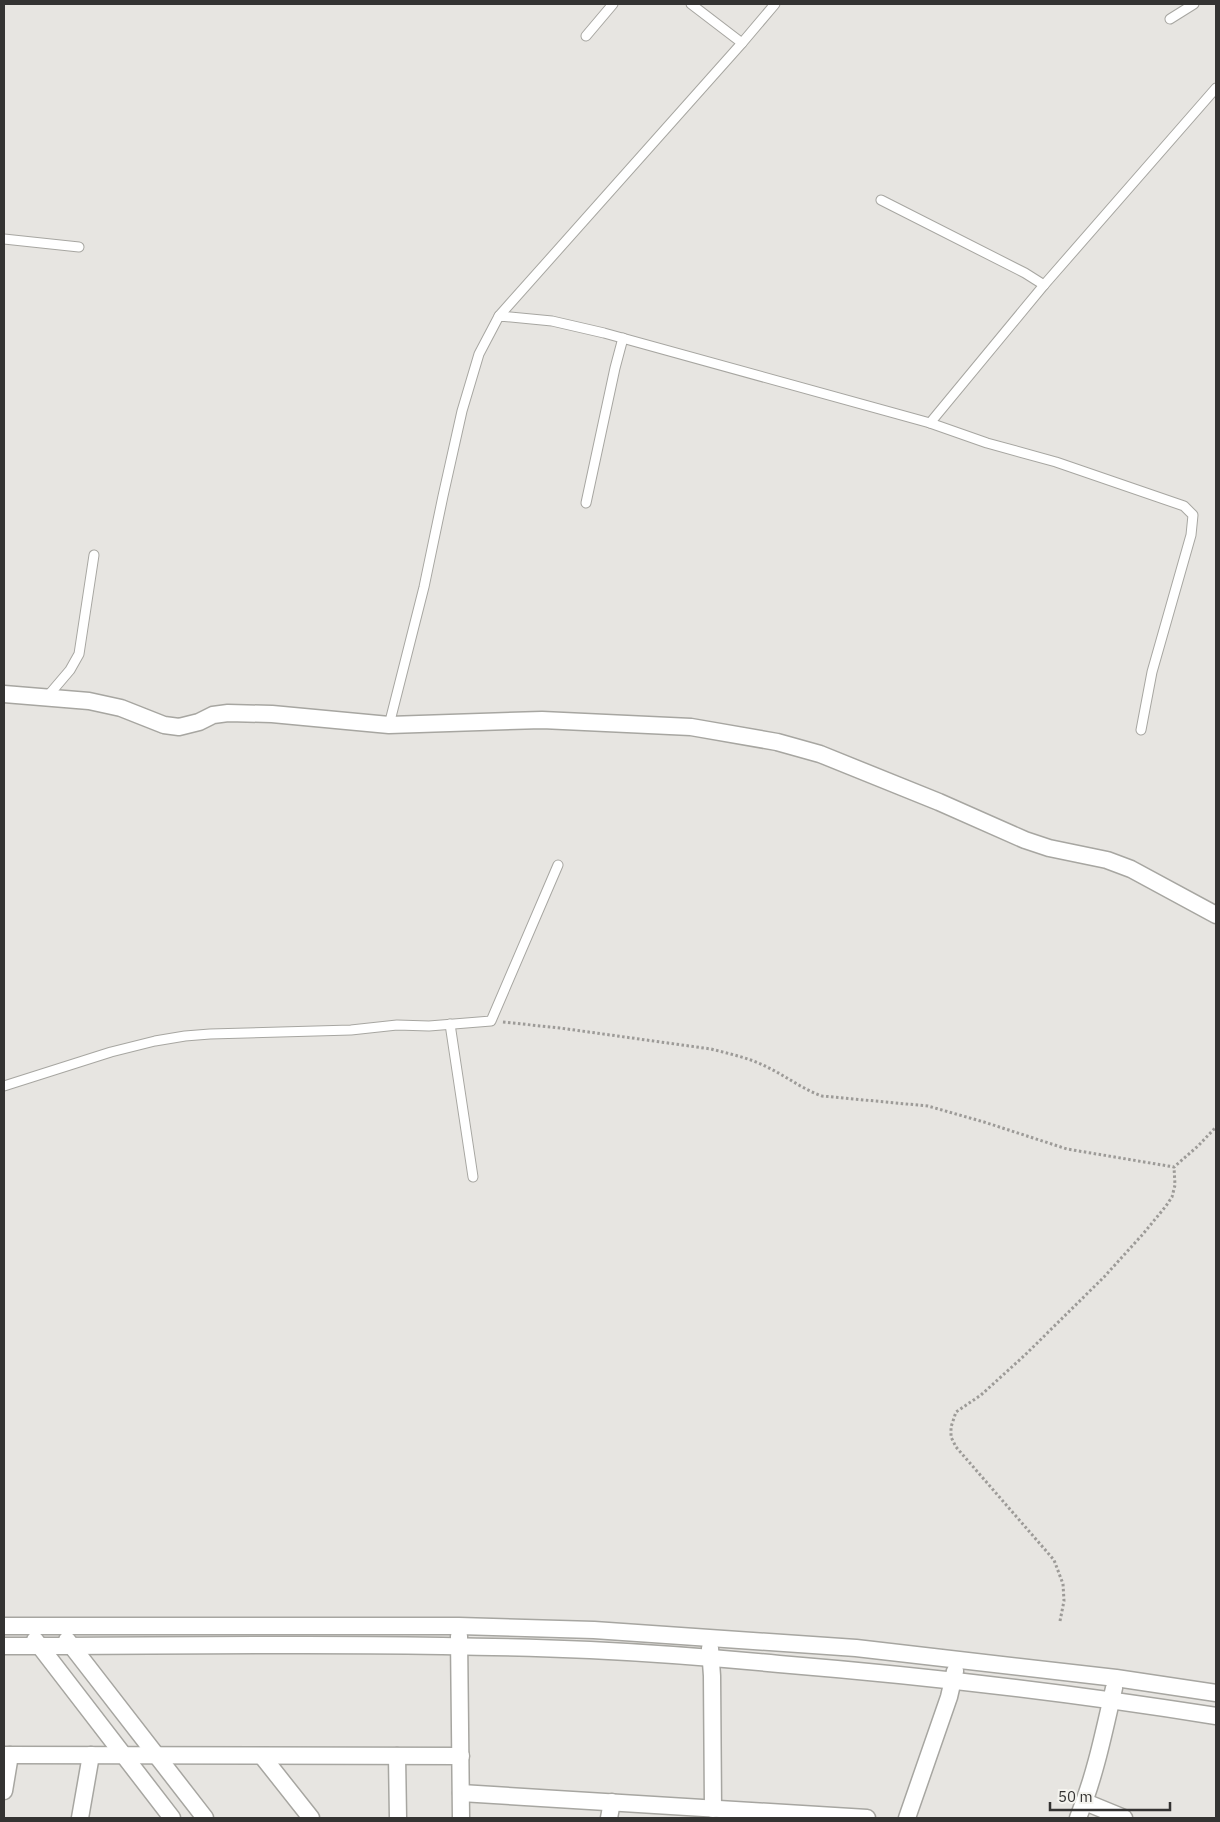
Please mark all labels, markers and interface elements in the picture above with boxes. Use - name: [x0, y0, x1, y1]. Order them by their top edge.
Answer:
- scale bar: [1050, 1780, 1170, 1812]
- text: 50 m: [1058, 1787, 1093, 1806]

